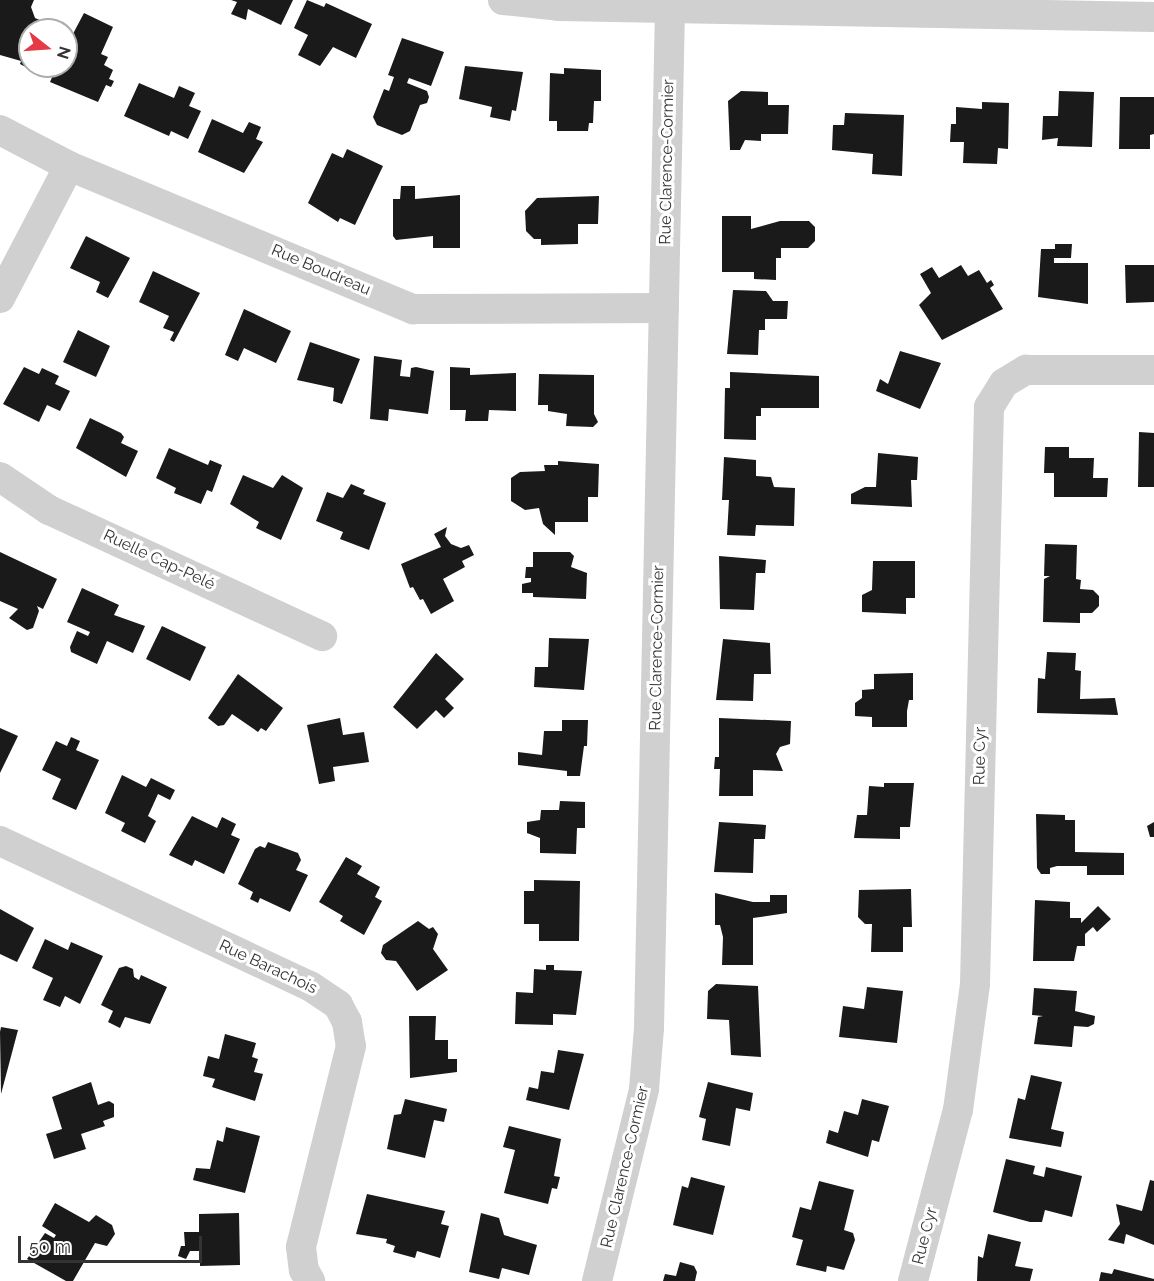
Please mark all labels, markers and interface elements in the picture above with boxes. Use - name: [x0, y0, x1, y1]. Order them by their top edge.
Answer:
- north arrow: [18, 18, 78, 78]
- text: N: [53, 44, 75, 61]
- street label: Rue Clarence-Cormier: [656, 79, 678, 245]
- street label: Rue Boudreau: [269, 240, 373, 300]
- street label: Ruelle Cap-Pelé: [100, 526, 218, 594]
- street label: Rue Clarence-Cormier: [646, 565, 668, 731]
- street label: Rue Cyr: [970, 727, 990, 785]
- street label: Rue Barachois: [216, 936, 320, 998]
- street label: Rue Clarence-Cormier: [597, 1084, 653, 1250]
- street label: Rue Cyr: [909, 1205, 941, 1267]
- scale bar: [21, 1224, 206, 1262]
- text: 50 m: [29, 1236, 71, 1257]

